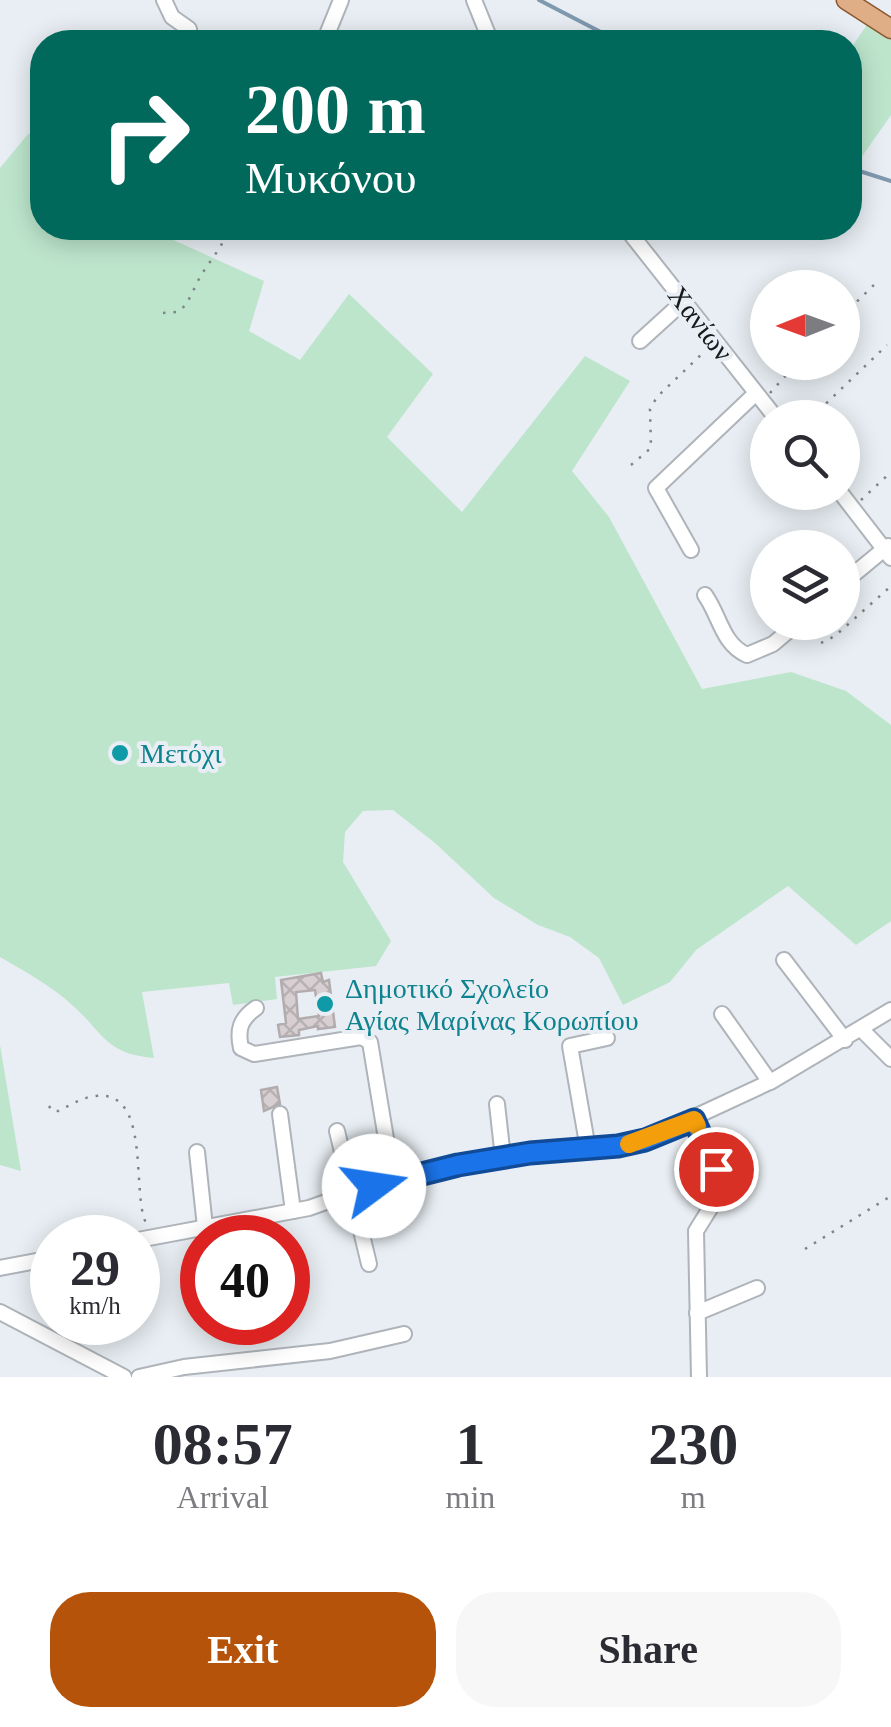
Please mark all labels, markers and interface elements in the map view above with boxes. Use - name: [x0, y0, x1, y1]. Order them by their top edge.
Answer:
- icon: right: [80, 70, 210, 200]
- text: 200 m: [245, 71, 426, 148]
- text: Μυκόνου: [245, 153, 417, 203]
- north arrow: [750, 270, 860, 380]
- map controls: [750, 270, 860, 640]
- street label: Χανίων: [662, 280, 739, 367]
- button: search: [750, 400, 860, 510]
- button: layers: [750, 530, 860, 640]
- place label: Μετόχι: [140, 738, 222, 769]
- marker: Μετόχι: [109, 742, 131, 764]
- place label: Δημοτικό Σχολείο Αγίας Μαρίνας Κορωπίου: [345, 973, 639, 1036]
- marker: Δημοτικό Σχολείο Αγίας Μαρίνας Κορωπίου: [314, 993, 336, 1015]
- pin: [674, 1127, 759, 1212]
- position arrow: [322, 1134, 426, 1238]
- icon: arrive: [689, 1142, 744, 1197]
- speed limit sign: 40: [180, 1215, 310, 1345]
- text: 29: [70, 1240, 120, 1296]
- text: km/h: [69, 1292, 121, 1319]
- text: 08:57: [153, 1411, 293, 1477]
- text: 1: [455, 1411, 485, 1477]
- text: 230: [648, 1411, 738, 1477]
- text: Arrival: [177, 1479, 269, 1515]
- text: min: [446, 1479, 495, 1515]
- text: m: [681, 1479, 706, 1515]
- button: Exit: [50, 1592, 436, 1707]
- button: Share: [456, 1592, 841, 1707]

